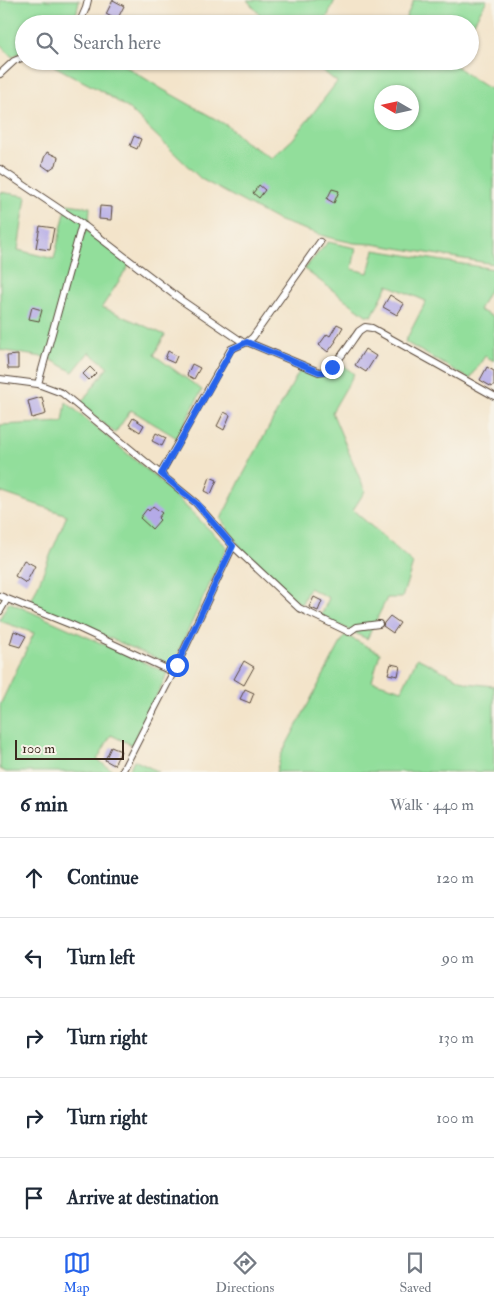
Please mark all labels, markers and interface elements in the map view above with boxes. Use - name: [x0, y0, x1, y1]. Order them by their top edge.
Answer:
- search box: [15, 15, 479, 70]
- icon: search: [33, 29, 61, 57]
- text: Search here: [73, 31, 161, 55]
- north arrow: [374, 85, 419, 130]
- route end: [321, 356, 344, 379]
- route start: [166, 654, 189, 677]
- scale bar: [15, 737, 124, 760]
- text: 100 m: [22, 740, 55, 757]
- text: 6 min: [20, 791, 68, 818]
- text: Walk · 440 m: [390, 795, 474, 815]
- icon: ahead: [20, 864, 48, 892]
- text: Continue: [67, 866, 138, 890]
- text: 120 m: [436, 868, 474, 888]
- icon: left: [20, 944, 48, 972]
- text: Turn left: [67, 946, 135, 970]
- text: 90 m: [442, 948, 474, 968]
- icon: right: [20, 1024, 48, 1052]
- text: Turn right: [67, 1026, 147, 1050]
- text: 130 m: [438, 1028, 474, 1048]
- icon: right: [20, 1104, 48, 1132]
- text: Turn right: [67, 1106, 147, 1130]
- text: 100 m: [436, 1108, 474, 1128]
- icon: arrive: [20, 1184, 48, 1212]
- text: Arrive at destination: [67, 1186, 219, 1210]
- tab: Map: [63, 1249, 91, 1296]
- tab: Directions: [216, 1249, 274, 1296]
- tab: Saved: [399, 1249, 431, 1296]

